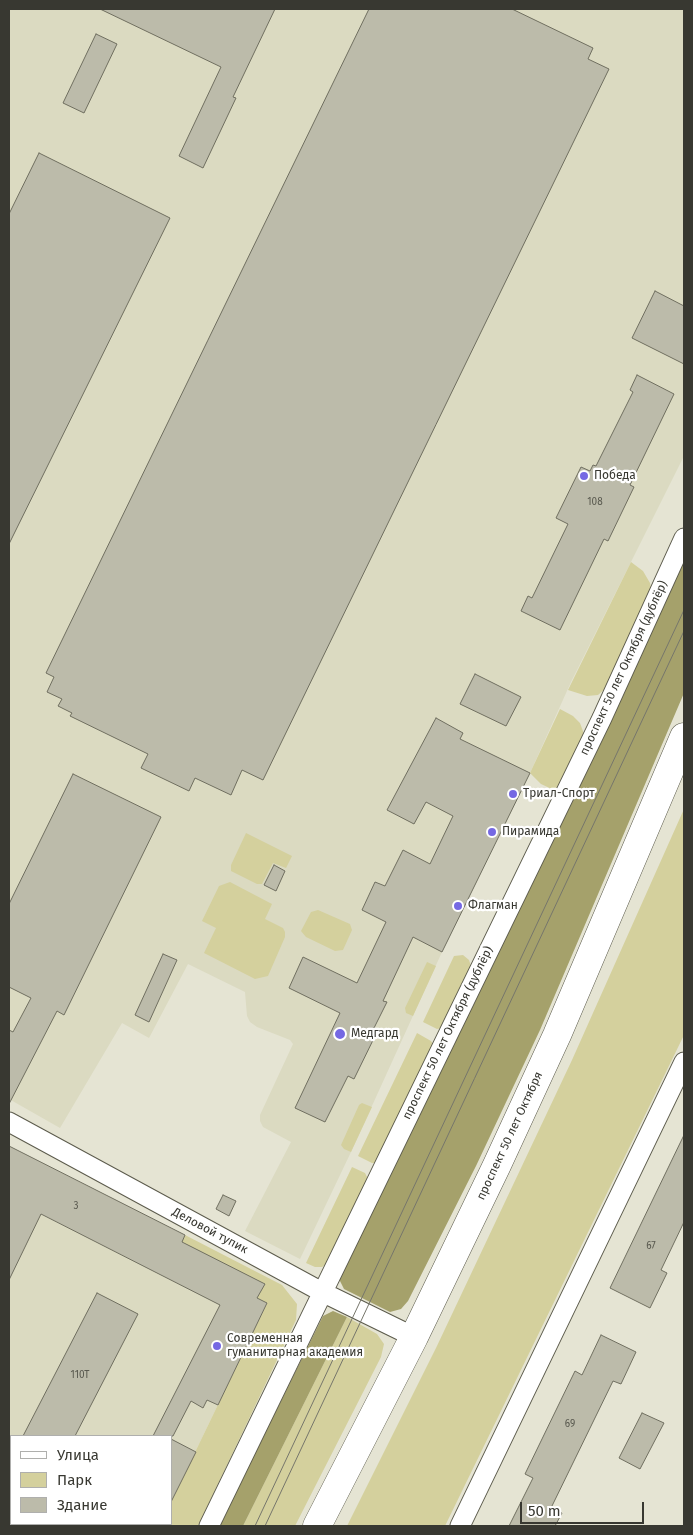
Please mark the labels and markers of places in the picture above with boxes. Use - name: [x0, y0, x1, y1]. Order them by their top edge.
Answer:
- place label: Победа: [594, 469, 636, 483]
- marker: Победа: [578, 470, 590, 482]
- place label: Триал-Спорт: [523, 787, 595, 801]
- marker: Триал-Спорт: [507, 788, 519, 800]
- place label: Пирамида: [502, 825, 559, 839]
- marker: Пирамида: [486, 826, 498, 838]
- place label: Флагман: [468, 899, 518, 913]
- marker: Флагман: [452, 900, 464, 912]
- marker: Медгард: [333, 1027, 347, 1041]
- place label: Медгард: [351, 1027, 398, 1041]
- place label: Современная гуманитарная академия: [227, 1332, 363, 1360]
- marker: Современная гуманитарная академия: [211, 1340, 223, 1352]

